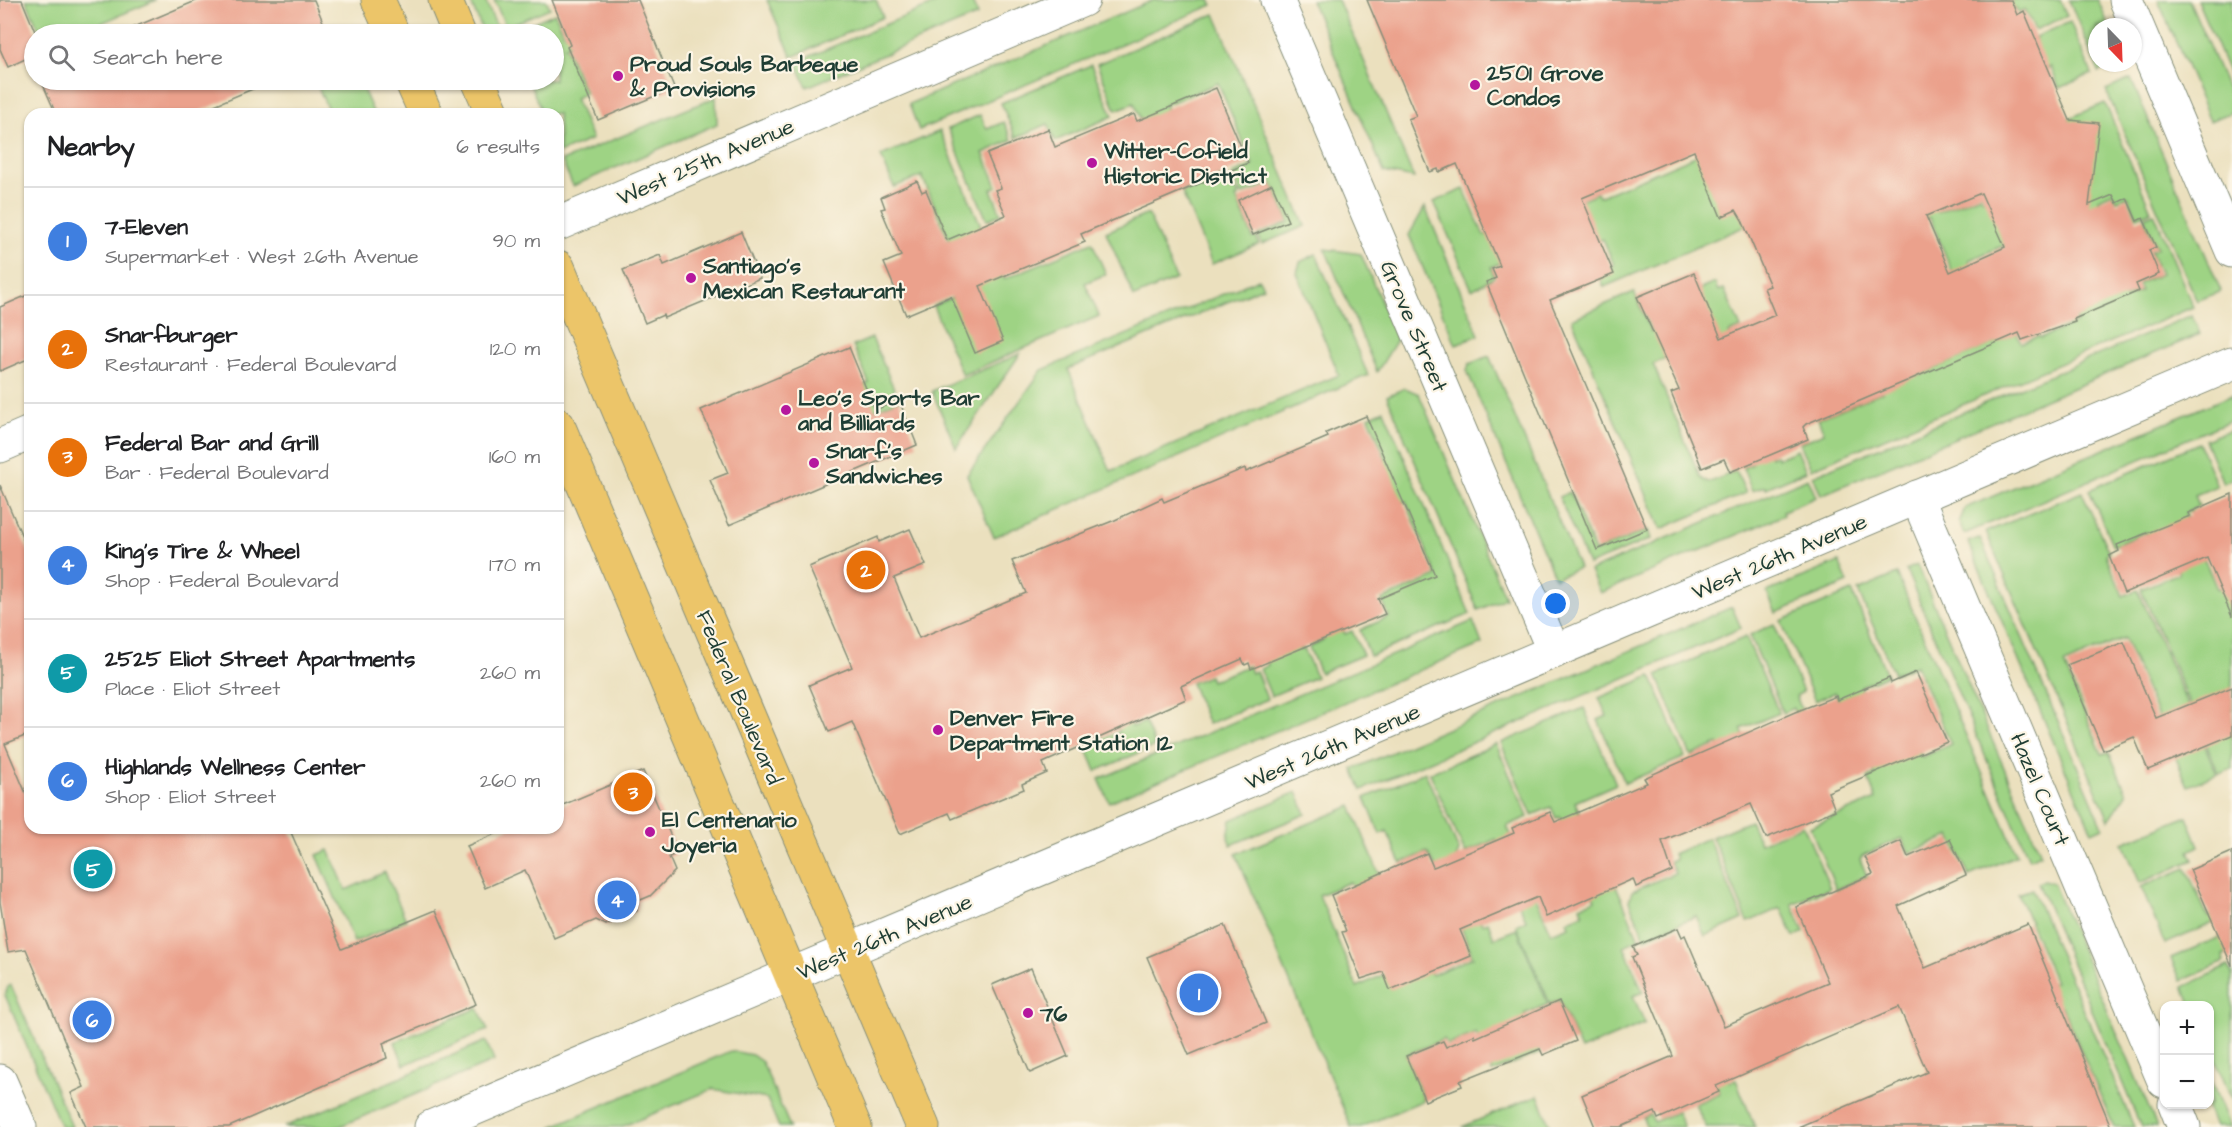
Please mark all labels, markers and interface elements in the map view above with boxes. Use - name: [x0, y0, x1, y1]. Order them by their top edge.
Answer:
- north arrow: [2088, 18, 2142, 72]
- search box: [24, 24, 564, 90]
- icon: search: [45, 41, 78, 74]
- text: Search here: [93, 42, 223, 73]
- place label: Proud Souls Barbeque & Provisions: [629, 49, 858, 105]
- place label: 2501 Grove Condos: [1486, 58, 1604, 114]
- marker: Proud Souls Barbeque & Provisions: [611, 69, 625, 83]
- marker: 2501 Grove Condos: [1468, 78, 1482, 92]
- street label: West 25th Avenue: [612, 111, 799, 214]
- text: Nearby: [48, 129, 135, 165]
- text: 6 results: [456, 133, 540, 161]
- place label: Witter-Cofield Historic District: [1103, 136, 1268, 192]
- marker: Witter-Cofield Historic District: [1085, 156, 1099, 170]
- text: 7-Eleven: [105, 212, 188, 243]
- text: 1: [66, 227, 69, 255]
- text: 90 m: [492, 227, 540, 255]
- text: Supermarket · West 26th Avenue: [105, 243, 419, 271]
- place label: Santiago's Mexican Restaurant: [702, 251, 906, 307]
- street label: Grove Street: [1372, 256, 1455, 397]
- marker: Santiago's Mexican Restaurant: [684, 271, 698, 285]
- text: Snarfburger: [105, 320, 238, 351]
- text: 2: [62, 335, 73, 363]
- text: 120 m: [490, 335, 540, 363]
- text: Restaurant · Federal Boulevard: [105, 351, 396, 379]
- place label: Leo's Sports Bar and Billiards: [797, 383, 980, 439]
- marker: Leo's Sports Bar and Billiards: [779, 403, 793, 417]
- text: Federal Bar and Grill: [105, 428, 319, 459]
- place label: Snarf's Sandwiches: [825, 436, 943, 492]
- text: 3: [62, 443, 73, 471]
- text: 160 m: [489, 443, 540, 471]
- marker: Snarf's Sandwiches: [807, 456, 821, 470]
- text: Bar · Federal Boulevard: [105, 459, 329, 487]
- street label: West 26th Avenue: [1687, 506, 1872, 608]
- text: King's Tire & Wheel: [105, 536, 300, 567]
- pin: 2: [846, 548, 886, 592]
- text: 4: [61, 551, 74, 579]
- text: 170 m: [489, 551, 540, 579]
- text: Shop · Federal Boulevard: [105, 567, 339, 595]
- your location: [1541, 589, 1570, 618]
- street label: Federal Boulevard: [688, 606, 789, 789]
- text: 2525 Eliot Street Apartments: [105, 644, 415, 675]
- text: 5: [60, 659, 75, 687]
- text: 260 m: [480, 659, 540, 687]
- text: Place · Eliot Street: [105, 675, 280, 703]
- street label: West 26th Avenue: [1240, 696, 1425, 798]
- place label: Denver Fire Department Station 12: [950, 703, 1173, 759]
- marker: Denver Fire Department Station 12: [931, 723, 945, 737]
- street label: Hazel Court: [2002, 728, 2077, 851]
- text: Highlands Wellness Center: [105, 752, 365, 783]
- text: 6: [61, 767, 74, 795]
- text: 260 m: [480, 767, 540, 795]
- pin: 3: [614, 770, 652, 814]
- text: Shop · Eliot Street: [105, 783, 276, 811]
- place label: El Centenario Joyeria: [661, 805, 797, 863]
- marker: El Centenario Joyeria: [643, 825, 657, 839]
- pin: 5: [74, 846, 112, 892]
- pin: 4: [598, 878, 636, 922]
- street label: West 26th Avenue: [792, 886, 977, 988]
- pin: 1: [1180, 970, 1218, 1016]
- pin: 6: [72, 998, 112, 1042]
- place label: 76: [1039, 999, 1068, 1030]
- map controls: [2160, 1001, 2214, 1109]
- button: +: [2160, 1001, 2214, 1055]
- marker: 76: [1021, 1006, 1035, 1020]
- button: −: [2160, 1055, 2214, 1109]

